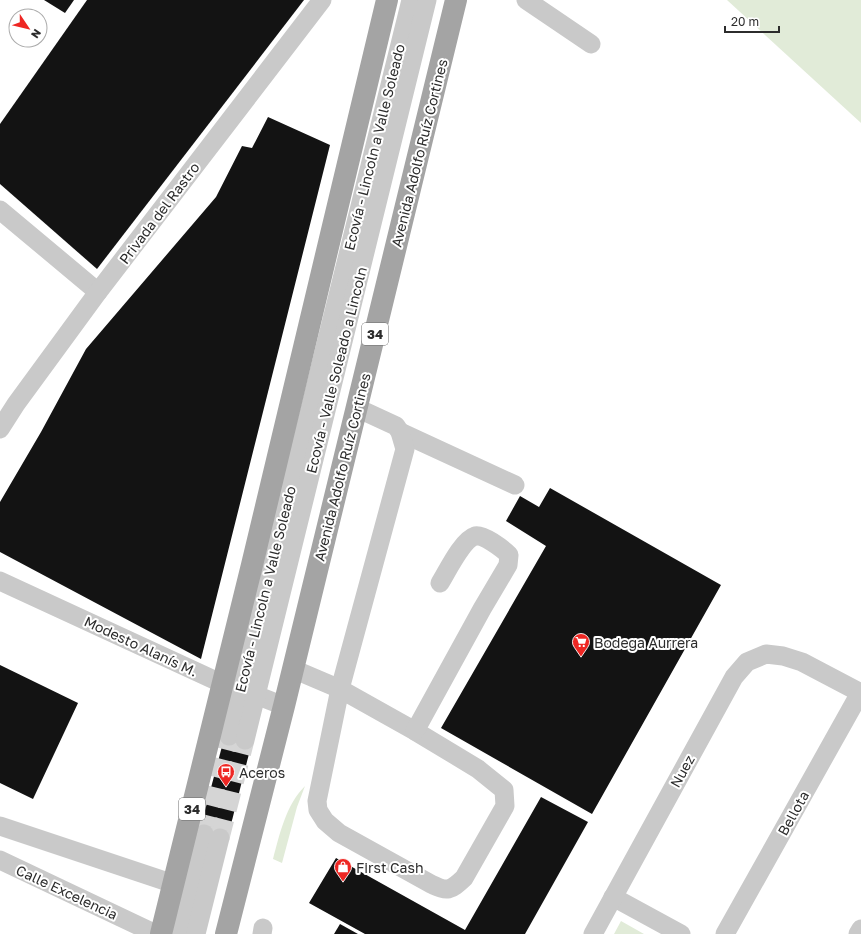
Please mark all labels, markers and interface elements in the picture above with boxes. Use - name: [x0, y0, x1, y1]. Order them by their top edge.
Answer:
- north arrow: [8, 8, 48, 48]
- scale bar: [725, 8, 779, 34]
- text: 20 m: [731, 14, 759, 29]
- text: N: [29, 27, 44, 41]
- street label: Ecovía - Lincoln a Valle Soleado: [340, 42, 408, 252]
- street label: Avenida Adolfo Ruíz Cortines: [387, 57, 451, 249]
- street label: Privada del Rastro: [115, 159, 203, 267]
- street label: Ecovía - Valle Soleado a Lincoln: [302, 265, 370, 475]
- road number: 34: [362, 323, 388, 345]
- street label: Avenida Adolfo Ruíz Cortines: [310, 371, 374, 563]
- street label: Ecovía - Lincoln a Valle Soleado: [231, 484, 299, 694]
- street label: Modesto Alanís M.: [82, 612, 200, 680]
- supermarket icon: Bodega Aurrera: [571, 632, 591, 657]
- place label: Bodega Aurrera: [594, 634, 698, 651]
- street label: Nuez: [666, 752, 698, 790]
- bus stop icon: Aceros: [216, 762, 236, 787]
- place label: Aceros: [239, 764, 285, 781]
- street label: Bellota: [774, 788, 812, 838]
- road number: 34: [179, 798, 205, 820]
- shop icon: First Cash: [333, 857, 353, 882]
- place label: First Cash: [356, 859, 424, 876]
- street label: Calle Excelencia: [14, 861, 120, 923]

